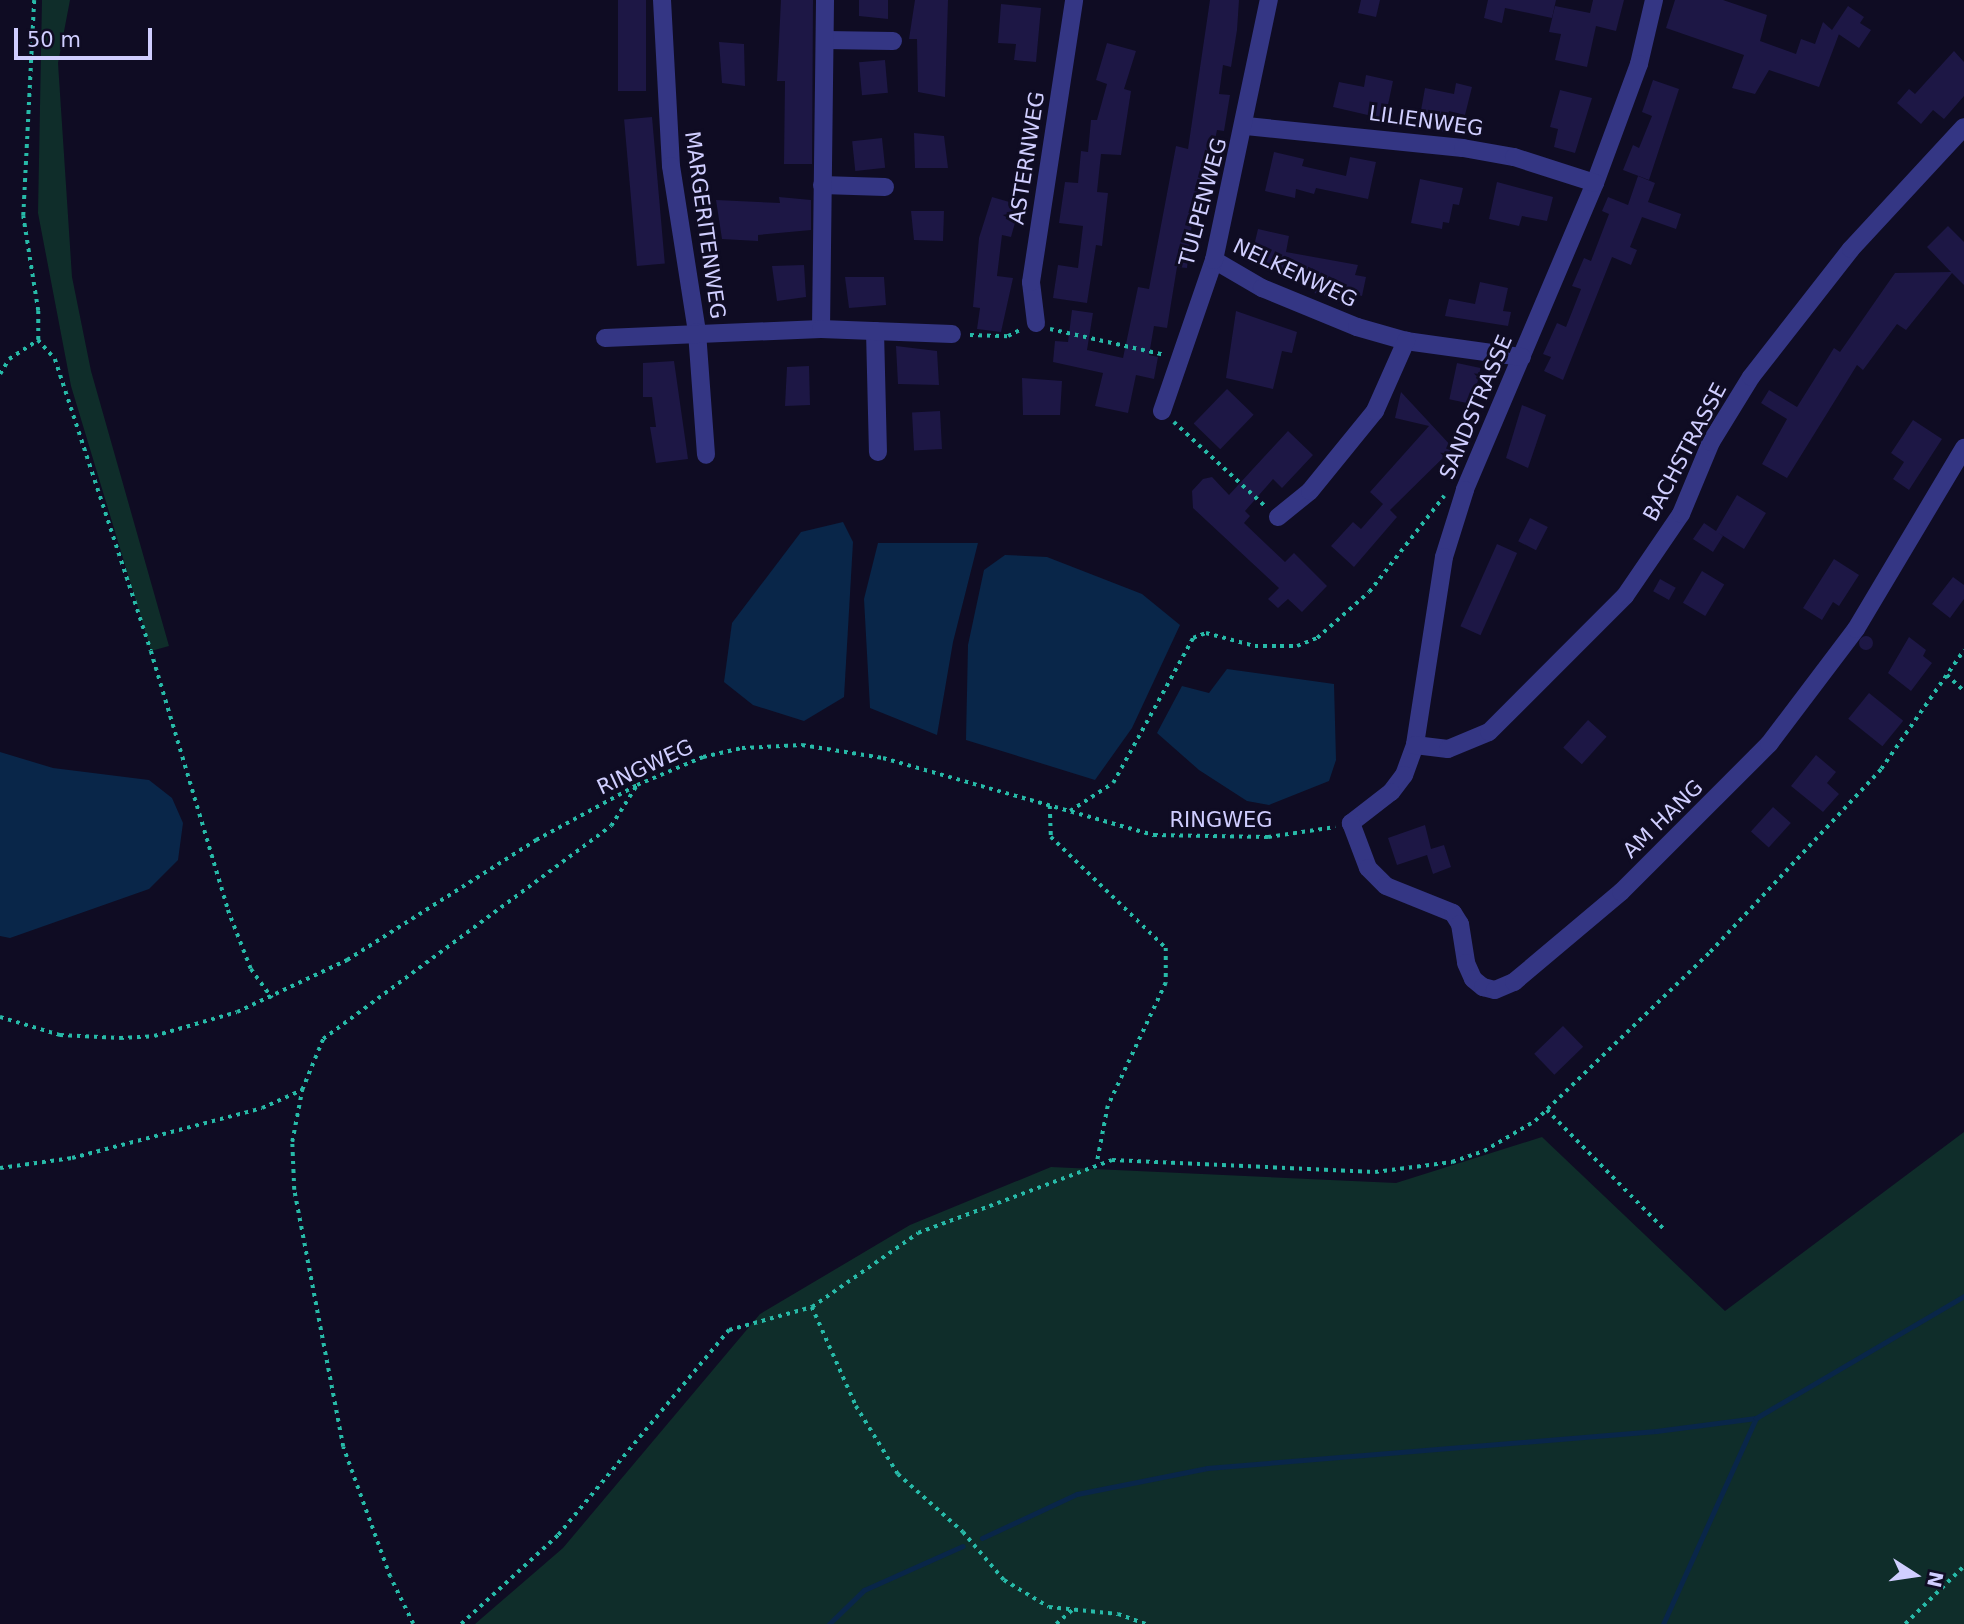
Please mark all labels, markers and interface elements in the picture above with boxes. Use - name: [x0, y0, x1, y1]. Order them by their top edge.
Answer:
- scale bar: [18, 14, 156, 58]
- text: 50 m: [27, 28, 81, 52]
- street label: ASTERNWEG: [1004, 90, 1050, 226]
- street label: LILIENWEG: [1367, 101, 1485, 141]
- street label: MARGERITENWEG: [679, 129, 731, 321]
- street label: TULPENWEG: [1174, 135, 1232, 269]
- street label: NELKENWEG: [1229, 233, 1361, 313]
- street label: SANDSTRASSE: [1434, 331, 1518, 483]
- street label: BACHSTRASSE: [1638, 379, 1732, 525]
- street label: RINGWEG: [593, 734, 697, 800]
- street label: AM HANG: [1618, 775, 1708, 863]
- street label: RINGWEG: [1169, 807, 1273, 833]
- north arrow: [1880, 1540, 1950, 1610]
- text: N: [1923, 1569, 1948, 1589]

